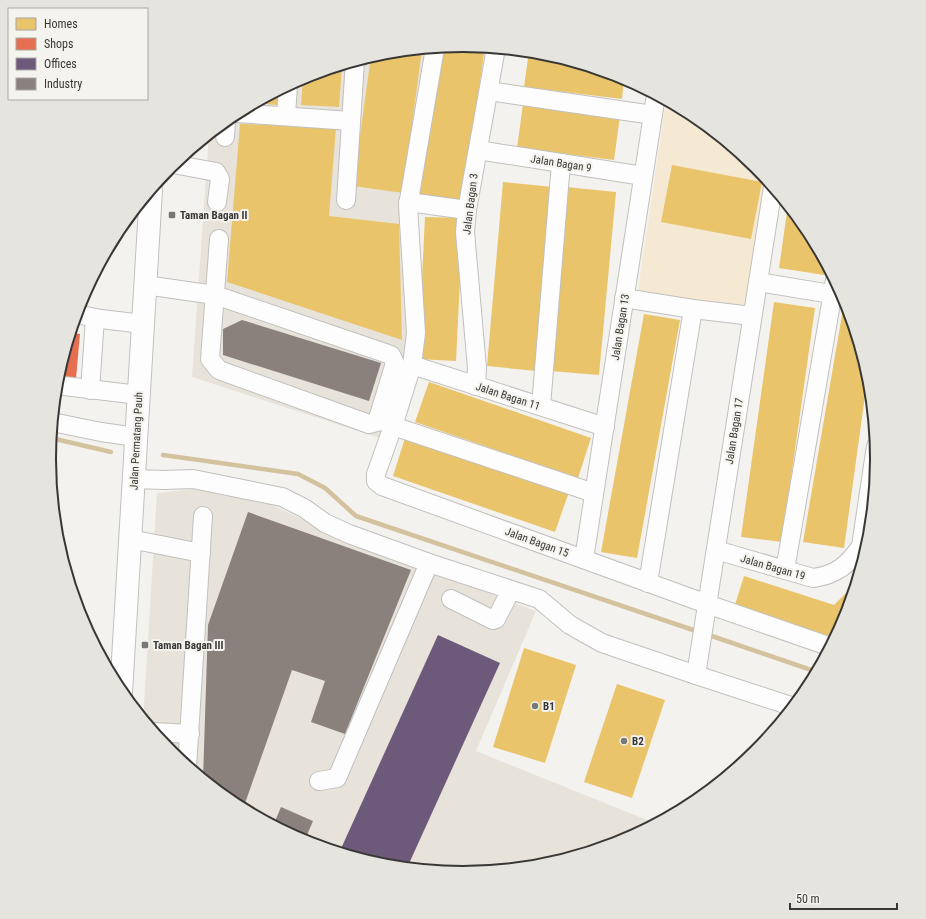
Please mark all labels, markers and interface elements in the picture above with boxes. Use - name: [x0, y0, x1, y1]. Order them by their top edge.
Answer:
- legend: [8, 8, 148, 100]
- text: Homes: [44, 17, 78, 31]
- text: Shops: [44, 37, 73, 51]
- text: Offices: [44, 57, 77, 71]
- text: Industry: [44, 77, 82, 91]
- street label: Jalan Bagan 9: [530, 152, 592, 175]
- street label: Jalan Bagan 3: [460, 173, 481, 235]
- place label: Taman Bagan II: [180, 209, 248, 222]
- marker: Taman Bagan II: [167, 210, 177, 220]
- street label: Jalan Bagan 13: [609, 293, 632, 361]
- street label: Jalan Bagan 11: [474, 380, 542, 413]
- street label: Jalan Permatang Pauh: [127, 392, 146, 490]
- street label: Jalan Bagan 17: [723, 397, 746, 465]
- street label: Jalan Bagan 15: [503, 525, 570, 560]
- street label: Jalan Bagan 19: [739, 552, 807, 583]
- place label: Taman Bagan III: [153, 639, 224, 652]
- marker: Taman Bagan III: [140, 640, 150, 650]
- place label: B1: [543, 700, 555, 713]
- marker: B1: [530, 701, 540, 711]
- place label: B2: [632, 735, 644, 748]
- marker: B2: [619, 736, 629, 746]
- scale bar: [790, 885, 897, 911]
- text: 50 m: [796, 892, 820, 906]

